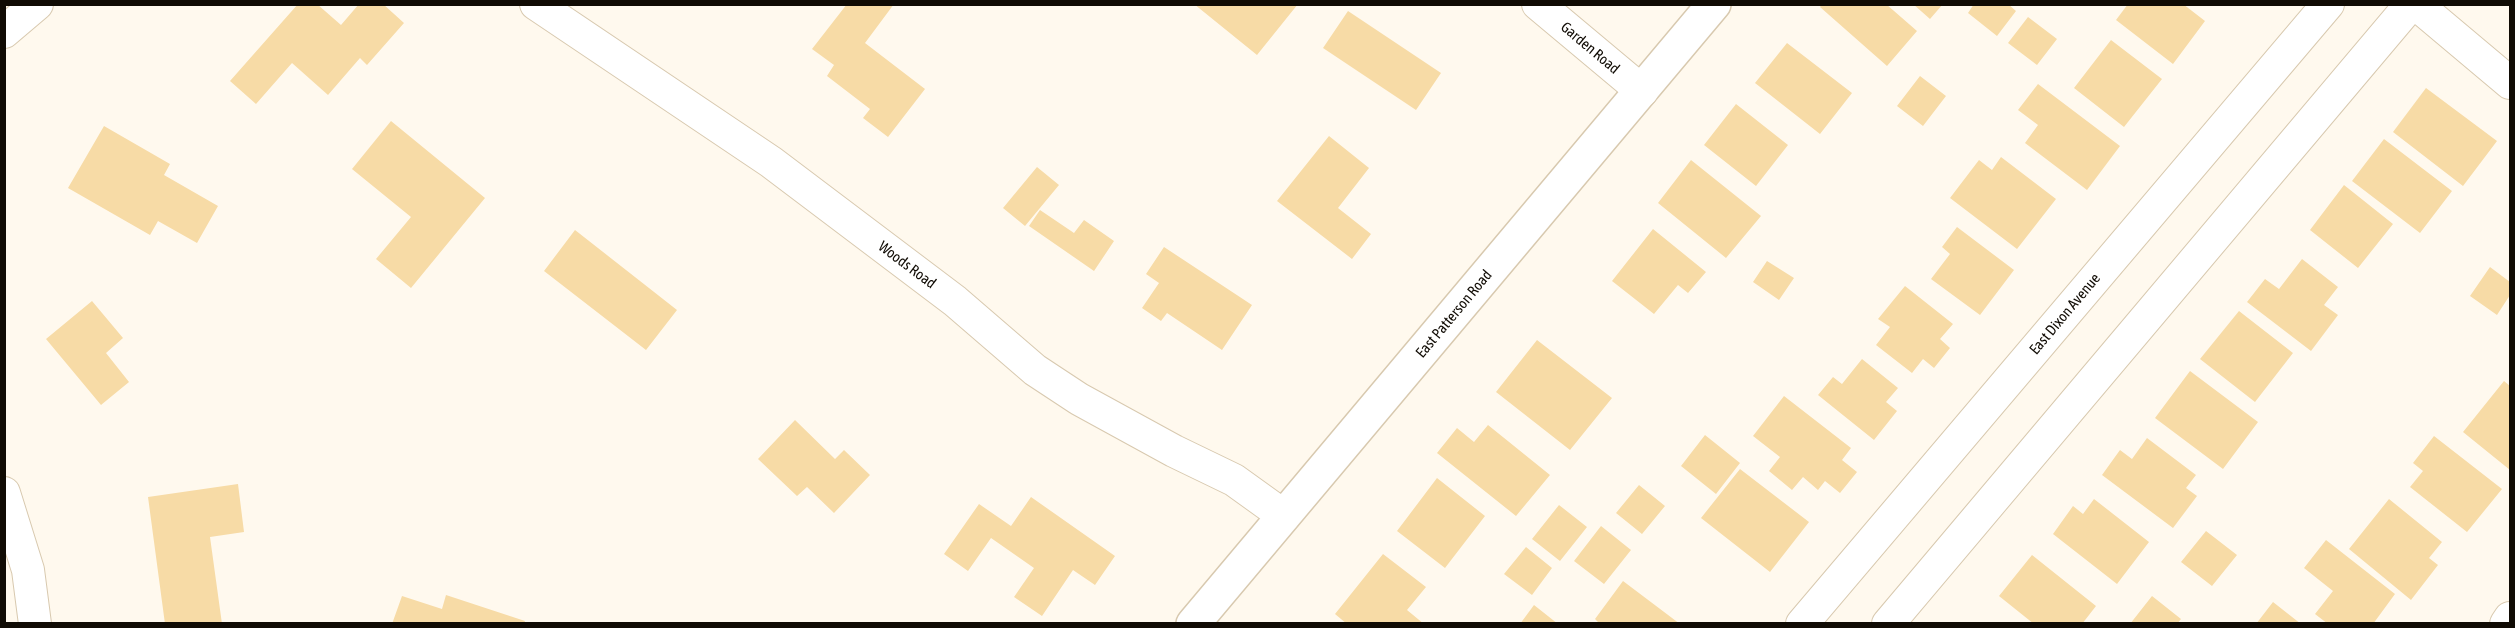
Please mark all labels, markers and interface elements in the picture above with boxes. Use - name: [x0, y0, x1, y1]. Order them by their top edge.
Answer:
- street label: Garden Road: [1557, 18, 1623, 78]
- street label: Woods Road: [875, 237, 939, 293]
- street label: East Patterson Road: [1412, 266, 1496, 362]
- street label: East Dixon Avenue: [2026, 270, 2104, 358]

